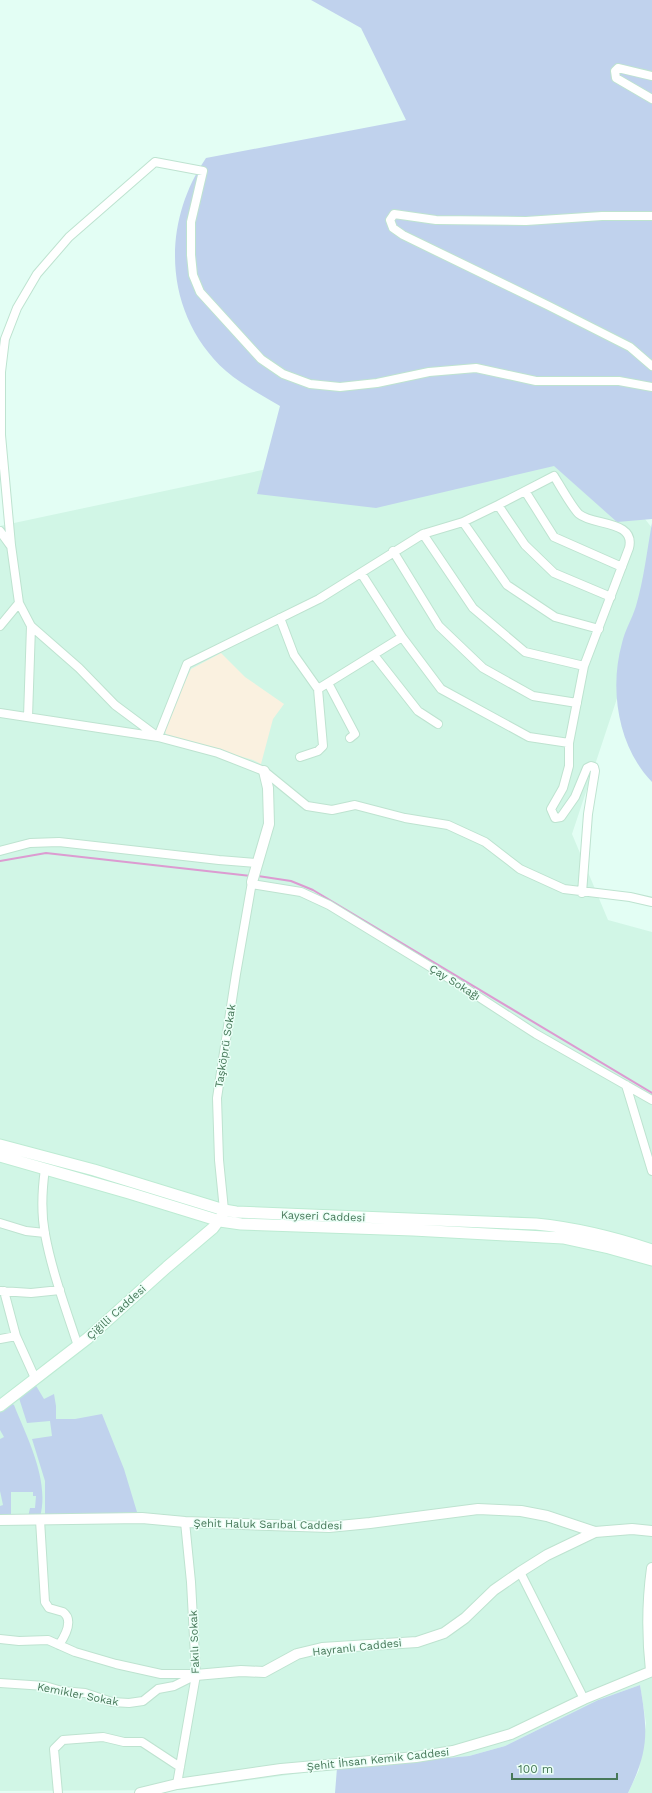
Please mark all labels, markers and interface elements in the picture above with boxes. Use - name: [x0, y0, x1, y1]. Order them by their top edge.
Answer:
- street label: Çay Sokağı: [427, 962, 483, 1003]
- street label: Taşköprü Sokak: [212, 1003, 239, 1089]
- street label: Kayseri Caddesi: [281, 1209, 365, 1224]
- street label: Çiğilli Caddesi: [84, 1282, 149, 1342]
- street label: Şehit Haluk Sarıbal Caddesi: [194, 1517, 343, 1532]
- street label: Fakılı Sokak: [187, 1610, 202, 1674]
- street label: Hayranlı Caddesi: [312, 1636, 402, 1659]
- street label: Kemikler Sokak: [36, 1680, 120, 1709]
- street label: Şehit İhsan Kemik Caddesi: [306, 1745, 450, 1773]
- scale bar: [512, 1755, 617, 1781]
- text: 100 m: [518, 1762, 553, 1776]

